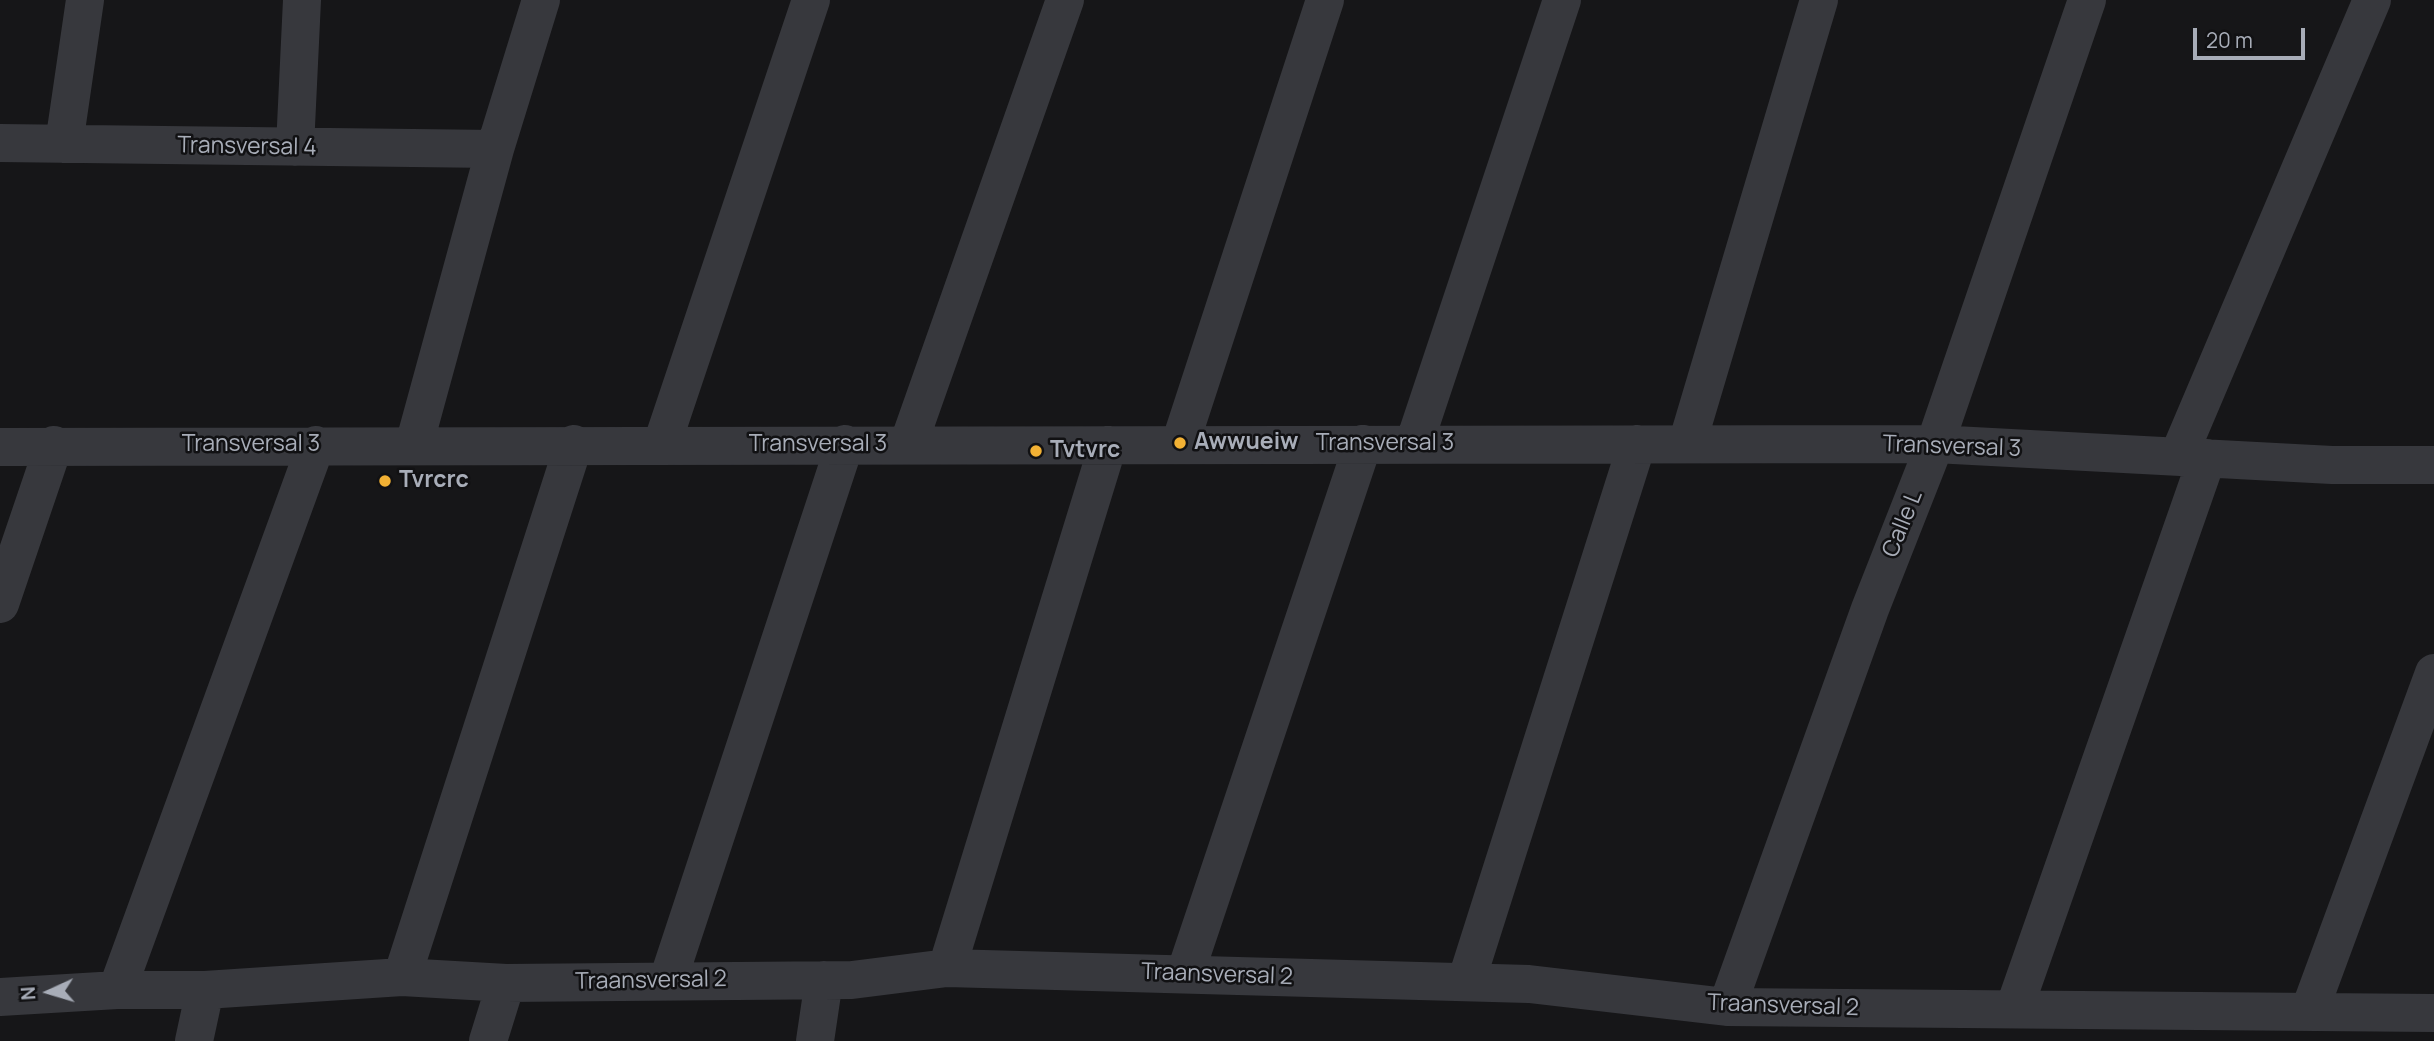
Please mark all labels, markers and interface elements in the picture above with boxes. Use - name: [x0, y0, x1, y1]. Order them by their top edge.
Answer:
- scale bar: [2196, 14, 2308, 58]
- text: 20 m: [2206, 26, 2253, 54]
- street label: Transversal 4: [177, 132, 317, 162]
- place label: Awwueiw: [1194, 429, 1299, 457]
- street label: Transversal 3: [1316, 430, 1454, 458]
- street label: Transversal 3: [182, 431, 320, 459]
- street label: Transversal 3: [749, 431, 887, 459]
- street label: Transversal 3: [1882, 431, 2022, 463]
- marker: Awwueiw: [1172, 435, 1188, 451]
- place label: Tvtvrc: [1050, 437, 1120, 465]
- marker: Tvtvrc: [1028, 443, 1044, 459]
- place label: Tvrcrc: [399, 467, 469, 495]
- marker: Tvrcrc: [377, 473, 393, 489]
- street label: Calle L: [1877, 486, 1929, 562]
- north arrow: [14, 957, 84, 1027]
- street label: Traansversal 2: [1141, 959, 1293, 991]
- street label: Traansversal 2: [575, 966, 727, 996]
- text: N: [15, 986, 41, 1001]
- street label: Traansversal 2: [1707, 990, 1859, 1022]

